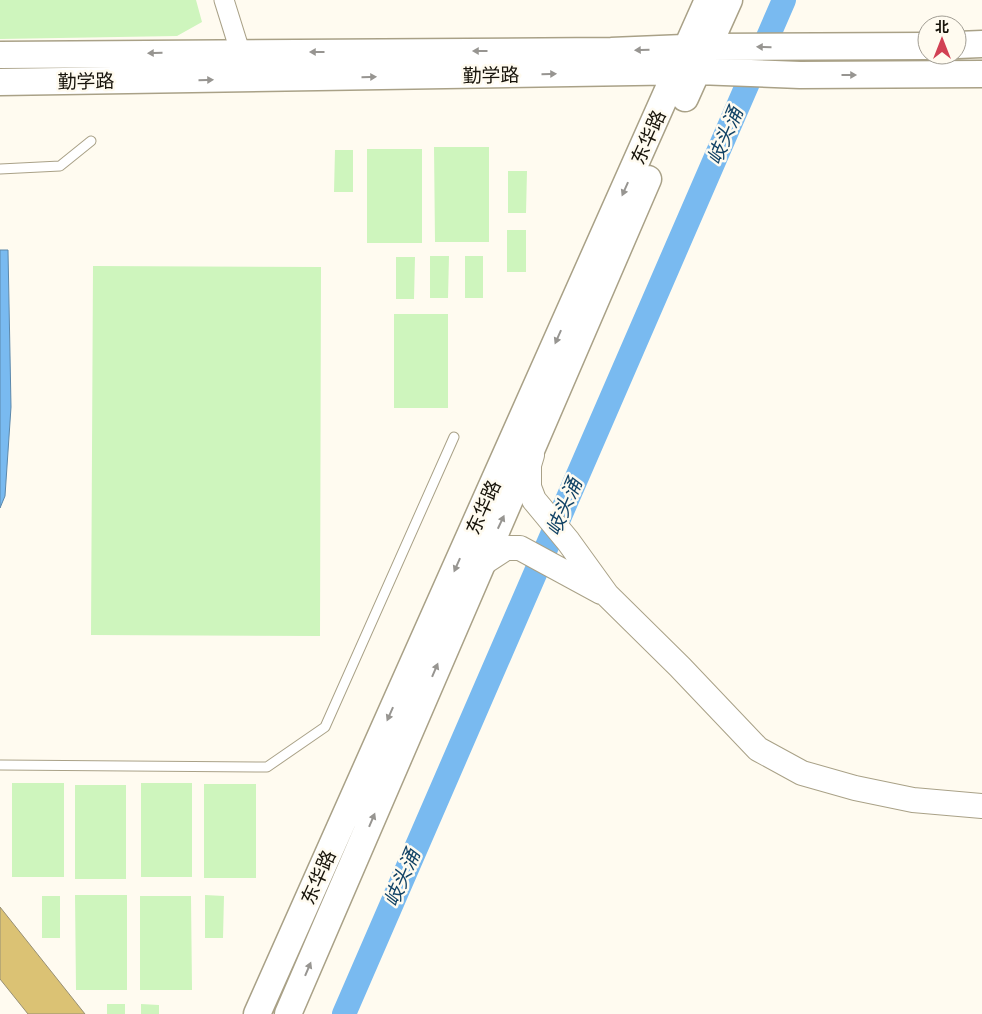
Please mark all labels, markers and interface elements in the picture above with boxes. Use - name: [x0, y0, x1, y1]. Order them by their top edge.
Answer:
- north arrow: [917, 15, 967, 65]
- text: 北: [935, 19, 949, 36]
- one-way arrow: [756, 43, 772, 51]
- one-way arrow: [634, 46, 650, 54]
- one-way arrow: [471, 47, 487, 55]
- one-way arrow: [309, 48, 325, 56]
- one-way arrow: [146, 50, 162, 58]
- street label: 勤学路: [462, 64, 520, 87]
- one-way arrow: [541, 69, 557, 77]
- street label: 勤学路: [57, 70, 115, 93]
- one-way arrow: [841, 71, 857, 79]
- one-way arrow: [361, 73, 377, 81]
- one-way arrow: [198, 76, 214, 84]
- water label: 岐头涌: [702, 102, 749, 168]
- street label: 东华路: [626, 106, 671, 168]
- one-way arrow: [620, 182, 628, 196]
- one-way arrow: [554, 330, 562, 344]
- water label: 岐头涌: [541, 473, 588, 539]
- street label: 东华路: [461, 476, 506, 538]
- one-way arrow: [496, 514, 505, 529]
- one-way arrow: [452, 558, 460, 572]
- one-way arrow: [432, 663, 440, 677]
- one-way arrow: [386, 707, 394, 721]
- one-way arrow: [368, 813, 376, 827]
- water label: 岐头涌: [379, 844, 426, 910]
- street label: 东华路: [296, 846, 341, 908]
- one-way arrow: [304, 962, 312, 976]

